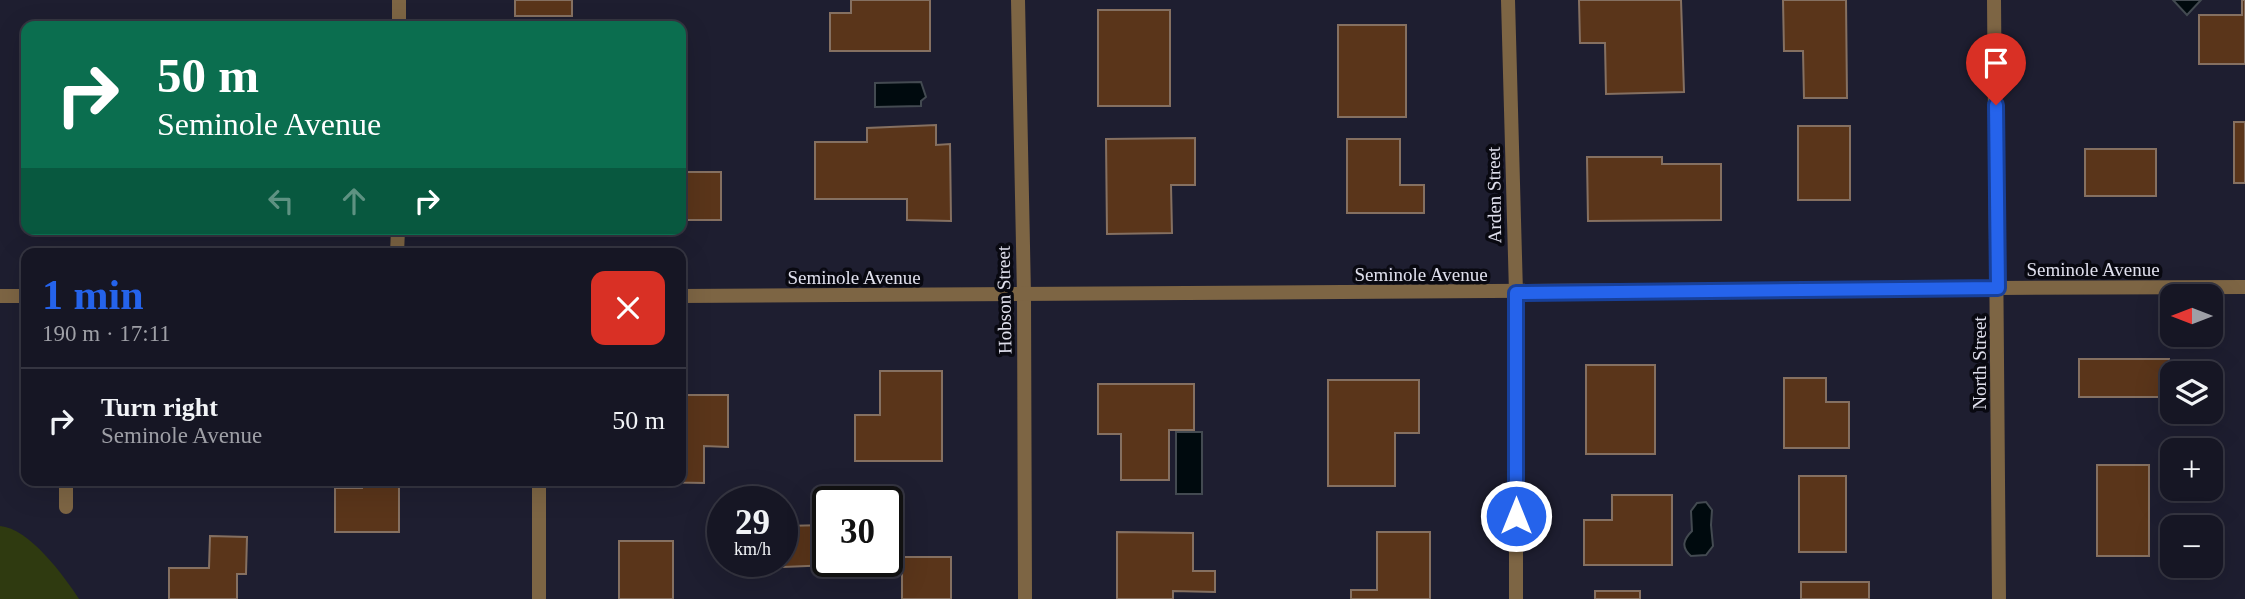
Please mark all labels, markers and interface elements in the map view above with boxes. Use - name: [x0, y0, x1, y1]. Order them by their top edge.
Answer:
- pin: [1966, 33, 2026, 105]
- icon: arrive: [1977, 44, 2015, 82]
- text: 50 m: [157, 48, 259, 103]
- icon: right: [42, 49, 133, 140]
- text: Seminole Avenue: [157, 106, 381, 142]
- street label: Arden Street: [1483, 146, 1505, 243]
- icon: left: [262, 182, 300, 220]
- icon: ahead: [335, 182, 373, 220]
- icon: right: [408, 182, 446, 220]
- street label: Hobson Street: [993, 245, 1015, 354]
- street label: Seminole Avenue: [2026, 259, 2160, 280]
- street label: Seminole Avenue: [1354, 264, 1488, 285]
- street label: Seminole Avenue: [787, 267, 921, 288]
- button: close: [591, 271, 665, 345]
- text: 1 min: [42, 272, 144, 318]
- north arrow: [2160, 284, 2222, 346]
- map controls: [2160, 284, 2223, 578]
- street label: North Street: [1969, 316, 1990, 410]
- text: 190 m · 17:11: [42, 321, 171, 346]
- button: layers: [2160, 361, 2223, 424]
- text: Turn right: [101, 393, 218, 422]
- icon: right: [42, 402, 80, 440]
- text: 50 m: [612, 406, 665, 435]
- text: Seminole Avenue: [101, 423, 262, 448]
- button: +: [2160, 438, 2223, 501]
- position arrow: [1479, 479, 1553, 553]
- speed limit sign: 30: [812, 486, 903, 577]
- text: 29: [735, 503, 770, 542]
- button: −: [2160, 515, 2223, 578]
- text: km/h: [734, 539, 771, 559]

